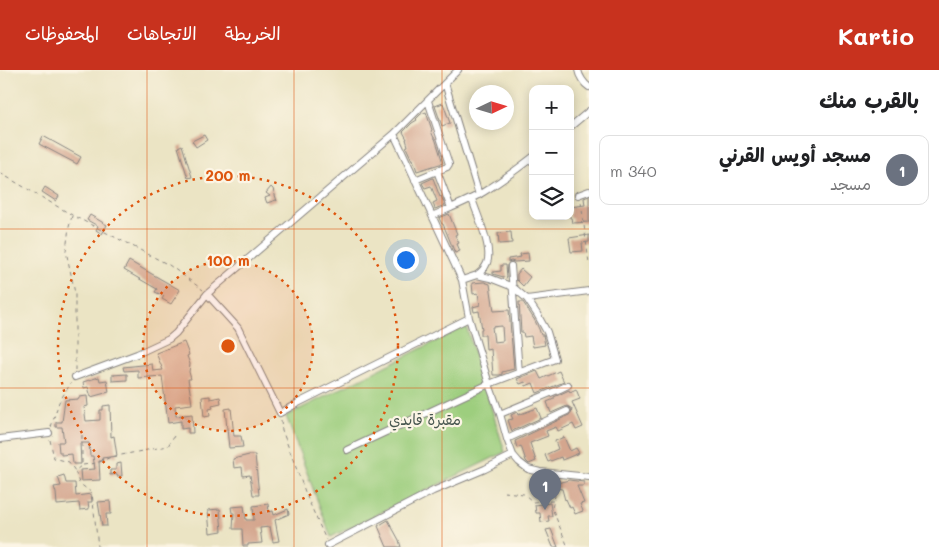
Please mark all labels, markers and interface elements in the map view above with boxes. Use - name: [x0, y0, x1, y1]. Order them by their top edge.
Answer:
- text: Kartio: [838, 20, 914, 51]
- text: المحفوظات: [25, 21, 99, 45]
- text: الاتجاهات: [127, 21, 197, 45]
- text: الخريطة: [225, 21, 281, 45]
- north arrow: [469, 85, 514, 130]
- map controls: [529, 85, 574, 220]
- button: +: [529, 85, 574, 130]
- text: بالقرب منك: [819, 86, 919, 113]
- button: −: [529, 130, 574, 175]
- text: مسجد أويس القرني: [719, 142, 871, 167]
- text: 340 m: [610, 160, 657, 181]
- text: 1: [898, 160, 906, 181]
- text: 200 m: [206, 165, 251, 185]
- text: مسجد: [830, 173, 871, 194]
- button: layers: [529, 175, 574, 220]
- your location: [393, 247, 419, 273]
- text: 100 m: [206, 250, 250, 270]
- centre of rings: [219, 337, 237, 355]
- park label: مقبرة قايدي: [389, 409, 461, 431]
- pin: 1: [529, 469, 561, 510]

